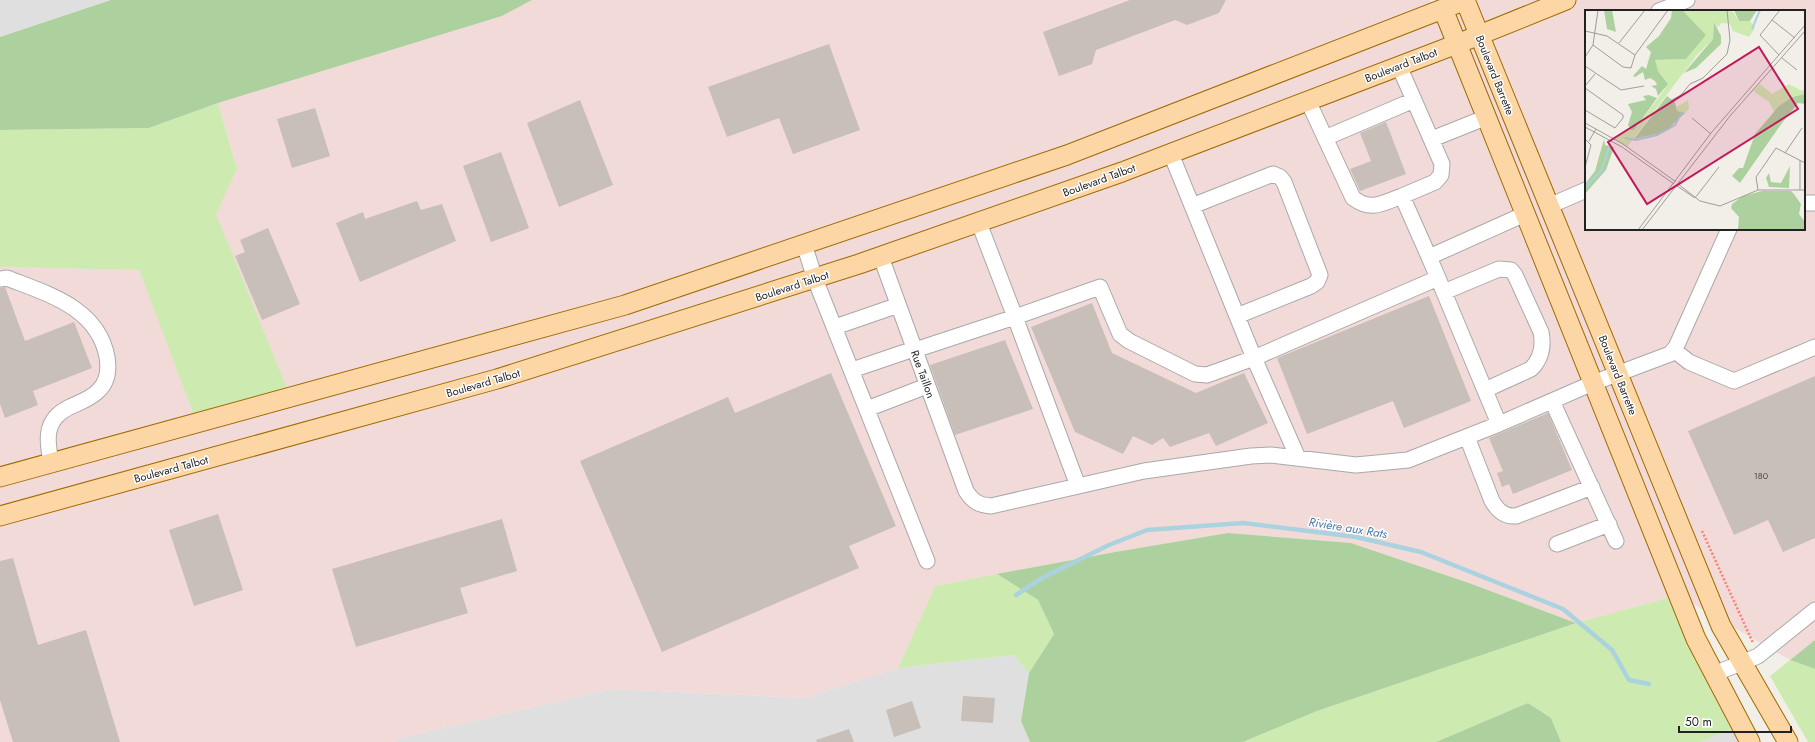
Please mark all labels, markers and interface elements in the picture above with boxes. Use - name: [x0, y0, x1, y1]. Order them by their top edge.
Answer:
- inset map: [1585, 10, 1805, 230]
- street label: Boulevard Barrette: [1472, 33, 1518, 118]
- street label: Boulevard Talbot: [1363, 44, 1440, 86]
- street label: Boulevard Talbot: [1060, 159, 1138, 201]
- street label: Boulevard Talbot: [753, 267, 831, 305]
- street label: Boulevard Barrette: [1595, 333, 1641, 418]
- street label: Rue Taillon: [907, 348, 939, 400]
- street label: Boulevard Talbot: [444, 365, 522, 401]
- street label: Boulevard Talbot: [132, 451, 210, 487]
- house number: 180: [1754, 469, 1769, 482]
- water label: Rivière aux Rats: [1308, 513, 1389, 543]
- scale bar: [1679, 708, 1791, 734]
- text: 50 m: [1685, 713, 1712, 731]

